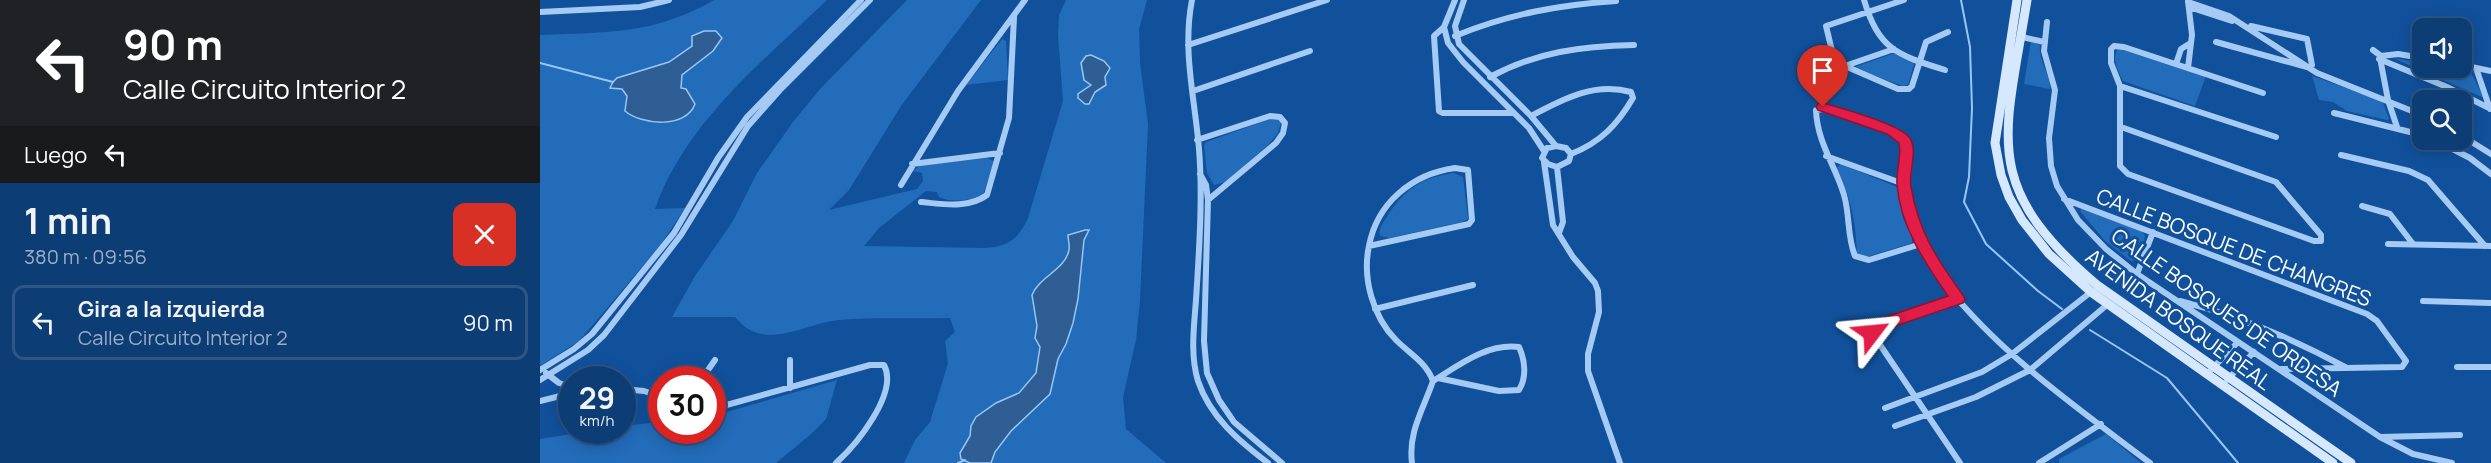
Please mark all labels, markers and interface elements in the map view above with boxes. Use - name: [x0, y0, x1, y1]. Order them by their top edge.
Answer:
- text: 90 m: [123, 15, 223, 73]
- map controls: [2412, 18, 2472, 150]
- button: sound: [2412, 18, 2472, 78]
- icon: left: [24, 24, 102, 102]
- pin: [1797, 45, 1848, 107]
- icon: arrive: [1806, 54, 1839, 87]
- text: Calle Circuito Interior 2: [123, 70, 406, 107]
- button: search: [2412, 90, 2472, 150]
- icon: left: [99, 138, 132, 171]
- text: Luego: [24, 140, 87, 170]
- street label: CALLE BOSQUE DE CHANGRES: [2092, 182, 2376, 312]
- text: 1 min: [24, 196, 112, 245]
- button: close: [453, 203, 516, 266]
- street label: CALLE BOSQUES DE ORDESA: [2106, 222, 2348, 402]
- street label: AVENIDA BOSQUE REAL: [2080, 242, 2278, 396]
- text: 380 m · 09:56: [24, 243, 147, 270]
- text: Gira a la izquierda: [78, 294, 265, 324]
- position arrow: [1840, 301, 1904, 365]
- icon: left: [27, 306, 60, 339]
- text: 90 m: [463, 308, 513, 338]
- text: Calle Circuito Interior 2: [78, 324, 288, 351]
- speed limit sign: 30: [648, 366, 726, 444]
- text: 29: [579, 377, 615, 418]
- text: km/h: [580, 410, 614, 431]

